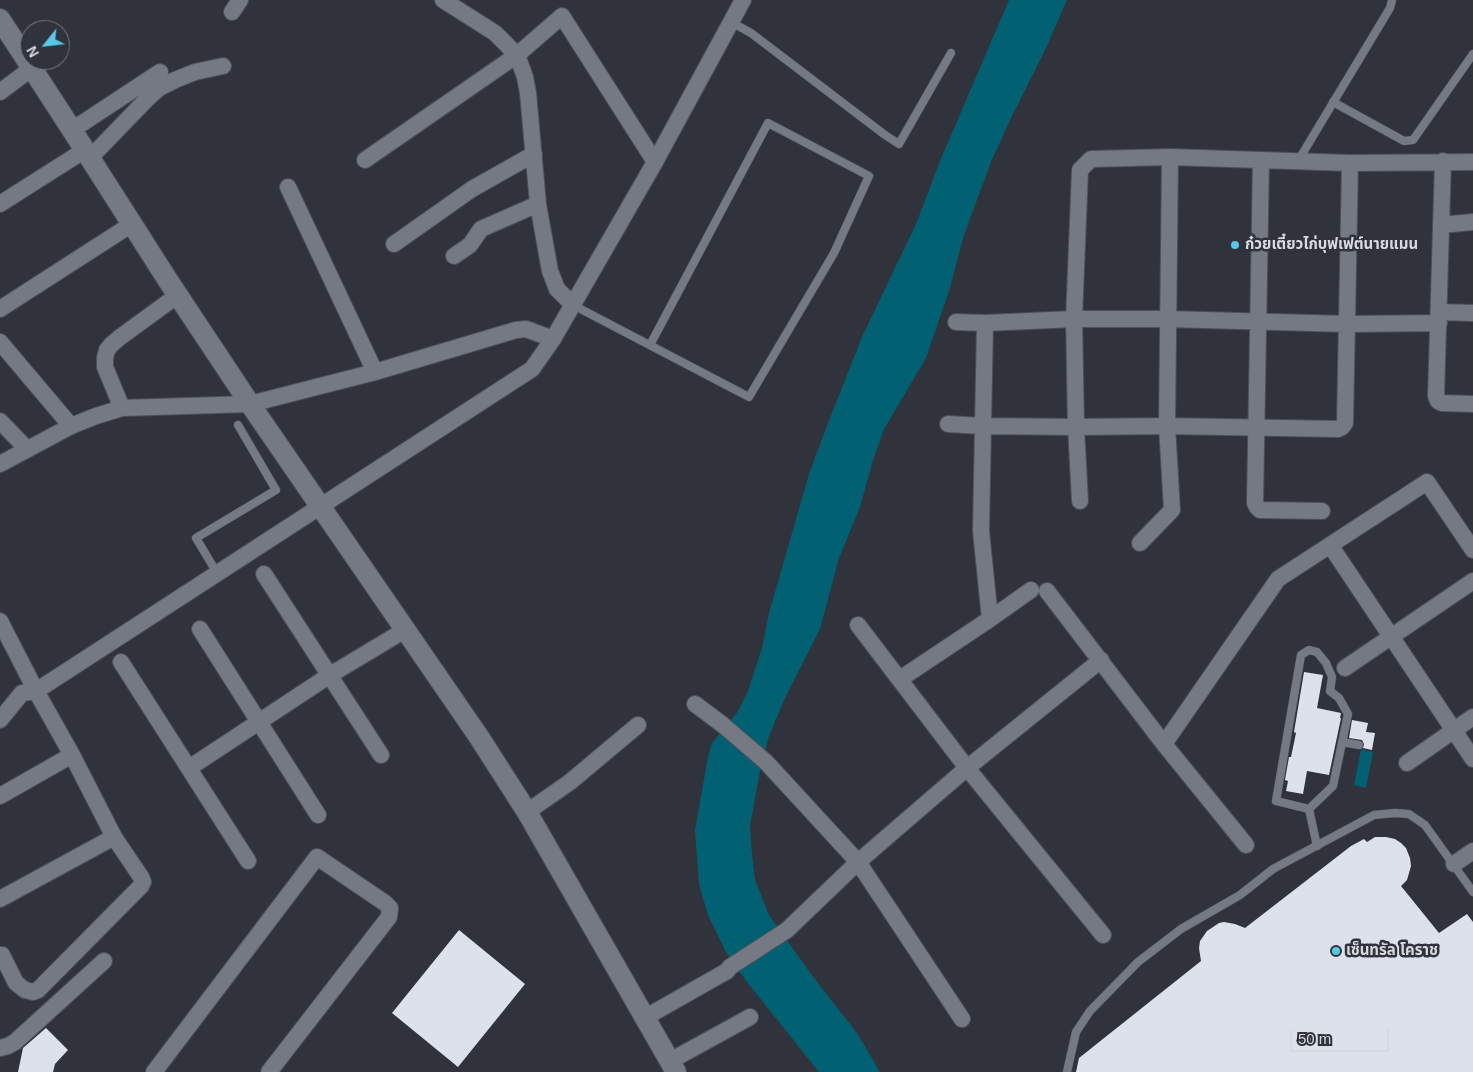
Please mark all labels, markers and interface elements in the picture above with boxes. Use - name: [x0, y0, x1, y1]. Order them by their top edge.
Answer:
- north arrow: [20, 20, 70, 70]
- text: N: [23, 43, 42, 60]
- place label: ก๋วยเตี๋ยวไก่บุฟเฟต์นายแมน: [1245, 236, 1418, 254]
- marker: ก๋วยเตี๋ยวไก่บุฟเฟต์นายแมน: [1229, 239, 1241, 251]
- place label: เซ็นทรัล โคราช: [1346, 942, 1438, 960]
- marker: เซ็นทรัล โคราช: [1330, 945, 1342, 957]
- scale bar: [1293, 1020, 1392, 1052]
- text: 50 m: [1298, 1030, 1331, 1047]

